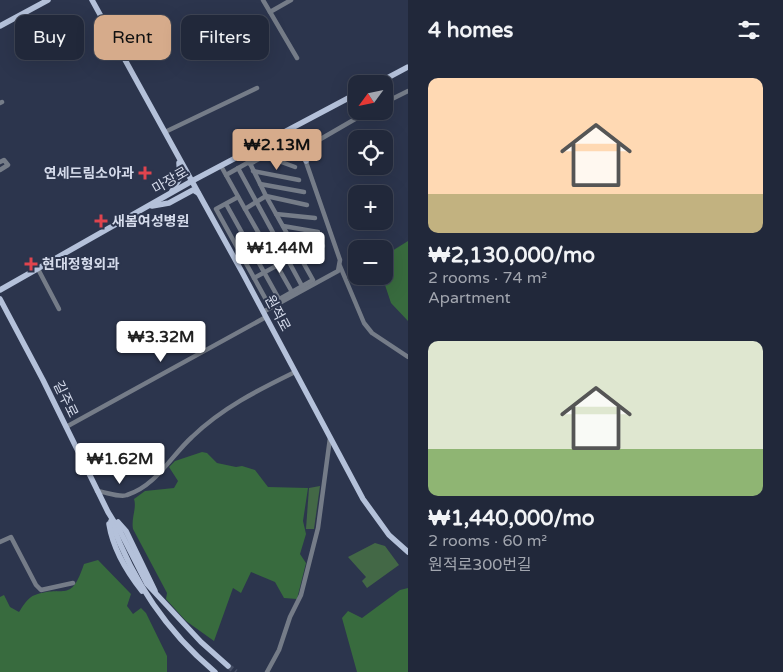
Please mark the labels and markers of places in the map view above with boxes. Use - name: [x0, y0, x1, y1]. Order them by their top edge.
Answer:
- pin: ₩2.13M: [236, 128, 318, 171]
- place label: 연세드림소아과: [44, 165, 134, 182]
- marker: 연세드림소아과: [138, 166, 152, 180]
- place label: 새봄여성병원: [112, 213, 189, 230]
- marker: 새봄여성병원: [94, 214, 108, 228]
- pin: ₩1.44M: [239, 232, 321, 274]
- place label: 현대정형외과: [42, 256, 119, 273]
- marker: 현대정형외과: [24, 257, 38, 271]
- pin: ₩3.32M: [120, 320, 202, 363]
- pin: ₩1.62M: [79, 442, 161, 485]

